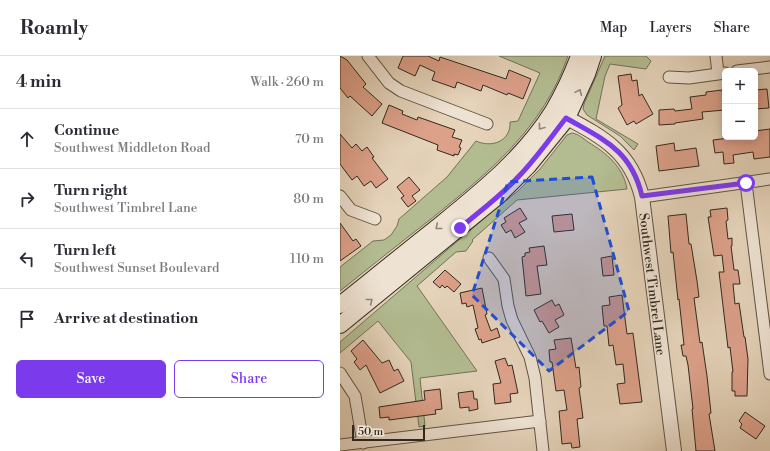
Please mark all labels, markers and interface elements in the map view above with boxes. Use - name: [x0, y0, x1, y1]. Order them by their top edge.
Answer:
- text: Roamly: [20, 16, 88, 40]
- text: Map: [600, 19, 627, 37]
- text: Layers: [649, 19, 692, 37]
- text: Share: [714, 19, 750, 37]
- map controls: [722, 68, 758, 140]
- button: +: [722, 68, 758, 104]
- text: 4 min: [16, 71, 61, 93]
- text: Walk · 260 m: [250, 74, 324, 90]
- one-way arrow: [574, 89, 582, 96]
- button: −: [722, 104, 758, 140]
- text: Continue: [54, 121, 119, 140]
- one-way arrow: [539, 123, 546, 130]
- icon: ahead: [16, 128, 38, 150]
- text: 70 m: [295, 131, 324, 147]
- text: Southwest Middleton Road: [54, 140, 210, 156]
- route start: [737, 174, 755, 192]
- text: Turn right: [54, 181, 128, 200]
- icon: right: [16, 188, 38, 210]
- text: 80 m: [293, 191, 324, 207]
- text: Southwest Timbrel Lane: [54, 200, 197, 216]
- street label: Southwest Timbrel Lane: [635, 212, 669, 357]
- route end: [451, 219, 469, 237]
- one-way arrow: [435, 222, 442, 229]
- text: Turn left: [54, 241, 116, 260]
- icon: left: [16, 248, 38, 270]
- text: 110 m: [290, 251, 324, 267]
- text: Southwest Sunset Boulevard: [54, 260, 219, 276]
- one-way arrow: [366, 298, 373, 305]
- icon: arrive: [16, 308, 38, 330]
- text: Arrive at destination: [54, 309, 198, 328]
- button: Save: [16, 360, 166, 398]
- button: Share: [174, 360, 324, 398]
- scale bar: [352, 423, 425, 442]
- text: 50 m: [358, 425, 383, 439]

